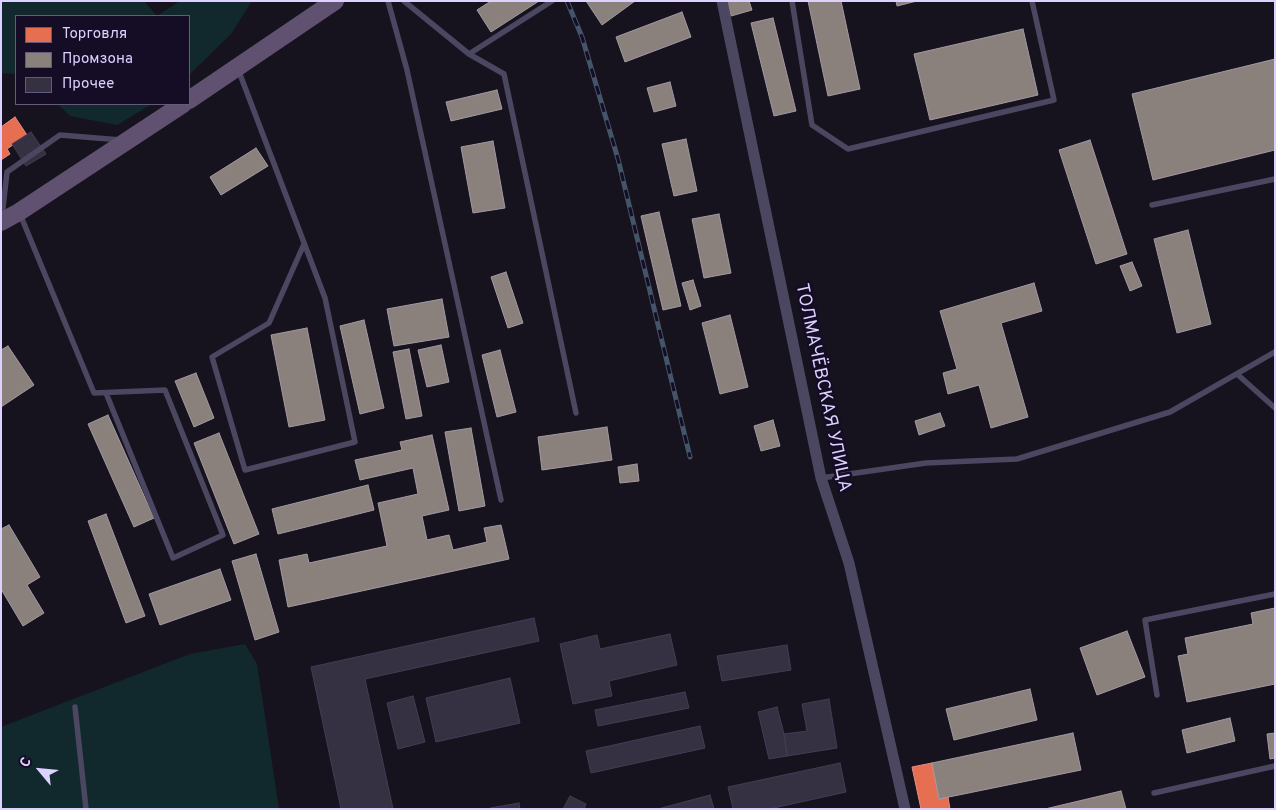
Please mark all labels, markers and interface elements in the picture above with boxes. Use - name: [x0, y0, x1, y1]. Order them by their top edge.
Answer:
- legend: [15, 15, 190, 105]
- text: Торговля: [62, 25, 127, 44]
- text: Промзона: [62, 50, 133, 69]
- text: Прочее: [62, 75, 114, 94]
- street label: ТОЛМАЧЁВСКАЯ УЛИЦА: [789, 282, 855, 494]
- north arrow: [15, 745, 65, 795]
- text: С: [17, 755, 36, 771]

